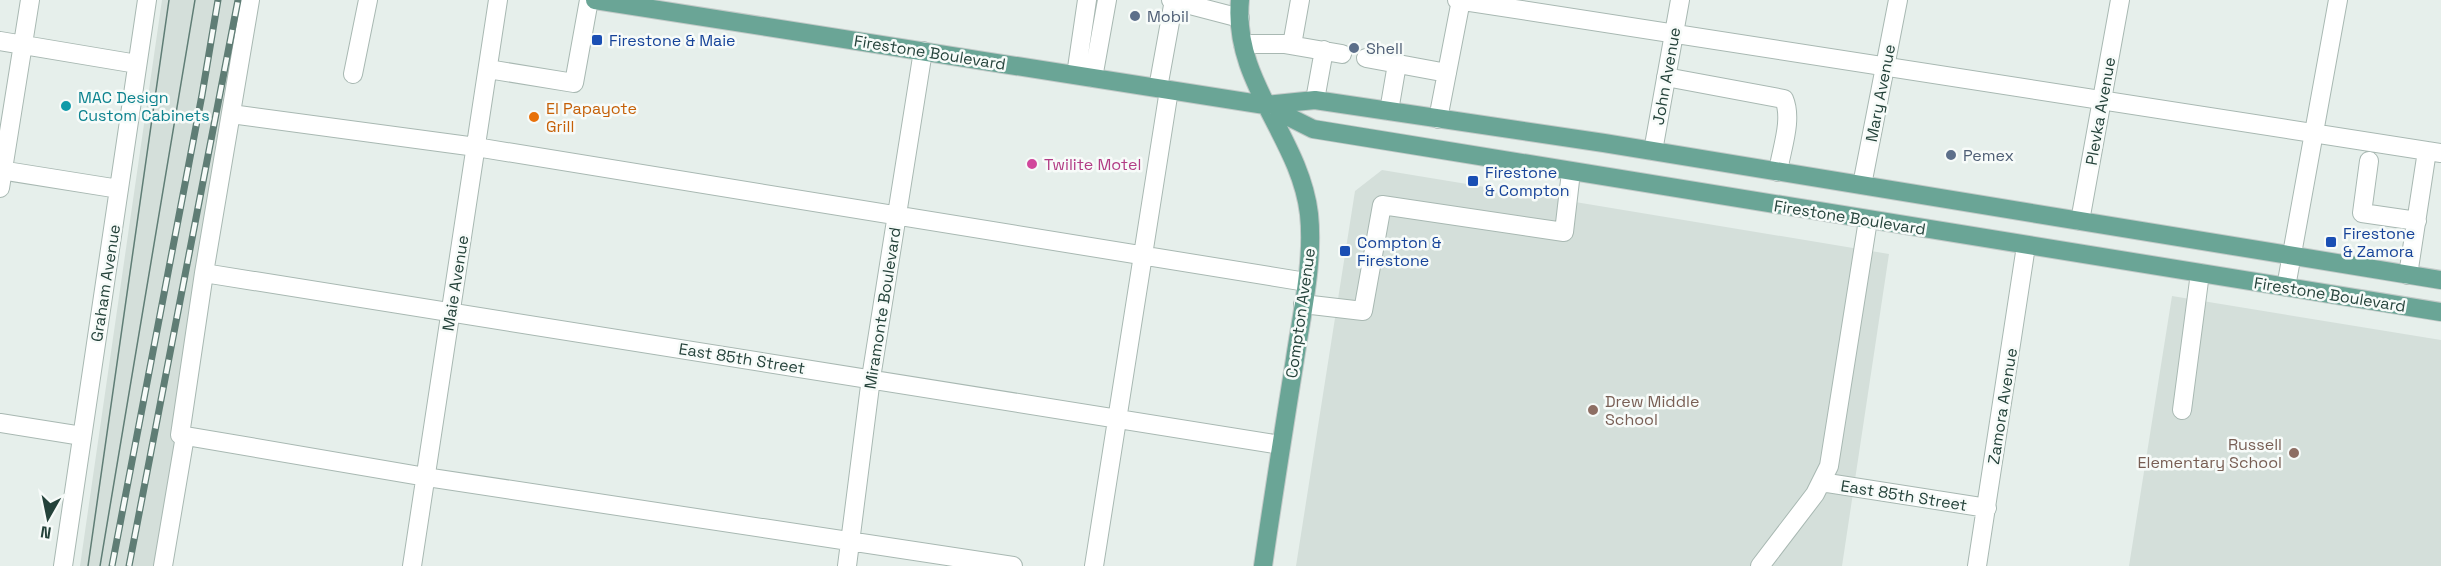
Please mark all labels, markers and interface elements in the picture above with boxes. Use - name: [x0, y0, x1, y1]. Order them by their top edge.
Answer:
- place label: Mobil: [1147, 6, 1189, 27]
- marker: Mobil: [1128, 9, 1142, 23]
- street label: John Avenue: [1648, 26, 1685, 127]
- place label: Firestone & Maie: [609, 30, 736, 51]
- street label: Firestone Boulevard: [853, 30, 1007, 75]
- marker: Firestone & Maie: [590, 33, 604, 47]
- place label: Shell: [1366, 38, 1403, 59]
- marker: Shell: [1347, 41, 1361, 55]
- street label: Mary Avenue: [1861, 42, 1900, 144]
- street label: Plevka Avenue: [2081, 55, 2120, 167]
- place label: MAC Design Custom Cabinets: [78, 87, 210, 126]
- place label: El Papayote Grill: [546, 98, 637, 137]
- marker: MAC Design Custom Cabinets: [59, 99, 73, 113]
- marker: El Papayote Grill: [527, 110, 541, 124]
- place label: Pemex: [1963, 145, 2014, 166]
- marker: Pemex: [1944, 148, 1958, 162]
- place label: Twilite Motel: [1044, 154, 1141, 175]
- marker: Twilite Motel: [1025, 157, 1039, 171]
- place label: Firestone & Compton: [1485, 162, 1569, 201]
- marker: Firestone & Compton: [1466, 174, 1480, 188]
- street label: Firestone Boulevard: [1773, 195, 1927, 240]
- street label: Graham Avenue: [86, 223, 125, 343]
- place label: Firestone & Zamora: [2343, 223, 2415, 262]
- street label: Miramonte Boulevard: [859, 226, 906, 390]
- place label: Compton & Firestone: [1357, 232, 1442, 271]
- street label: Maie Avenue: [438, 234, 473, 333]
- marker: Firestone & Zamora: [2324, 235, 2338, 249]
- marker: Compton & Firestone: [1338, 244, 1352, 258]
- street label: Compton Avenue: [1281, 247, 1320, 379]
- street label: Firestone Boulevard: [2253, 272, 2407, 317]
- street label: East 85th Street: [677, 338, 807, 379]
- street label: Zamora Avenue: [1983, 346, 2022, 466]
- place label: Drew Middle School: [1605, 391, 1699, 430]
- marker: Drew Middle School: [1586, 403, 1600, 417]
- place label: Russell Elementary School: [2137, 434, 2282, 473]
- marker: Russell Elementary School: [2287, 446, 2301, 460]
- street label: East 85th Street: [1839, 475, 1969, 516]
- north arrow: [18, 488, 78, 548]
- text: N: [39, 521, 53, 544]

